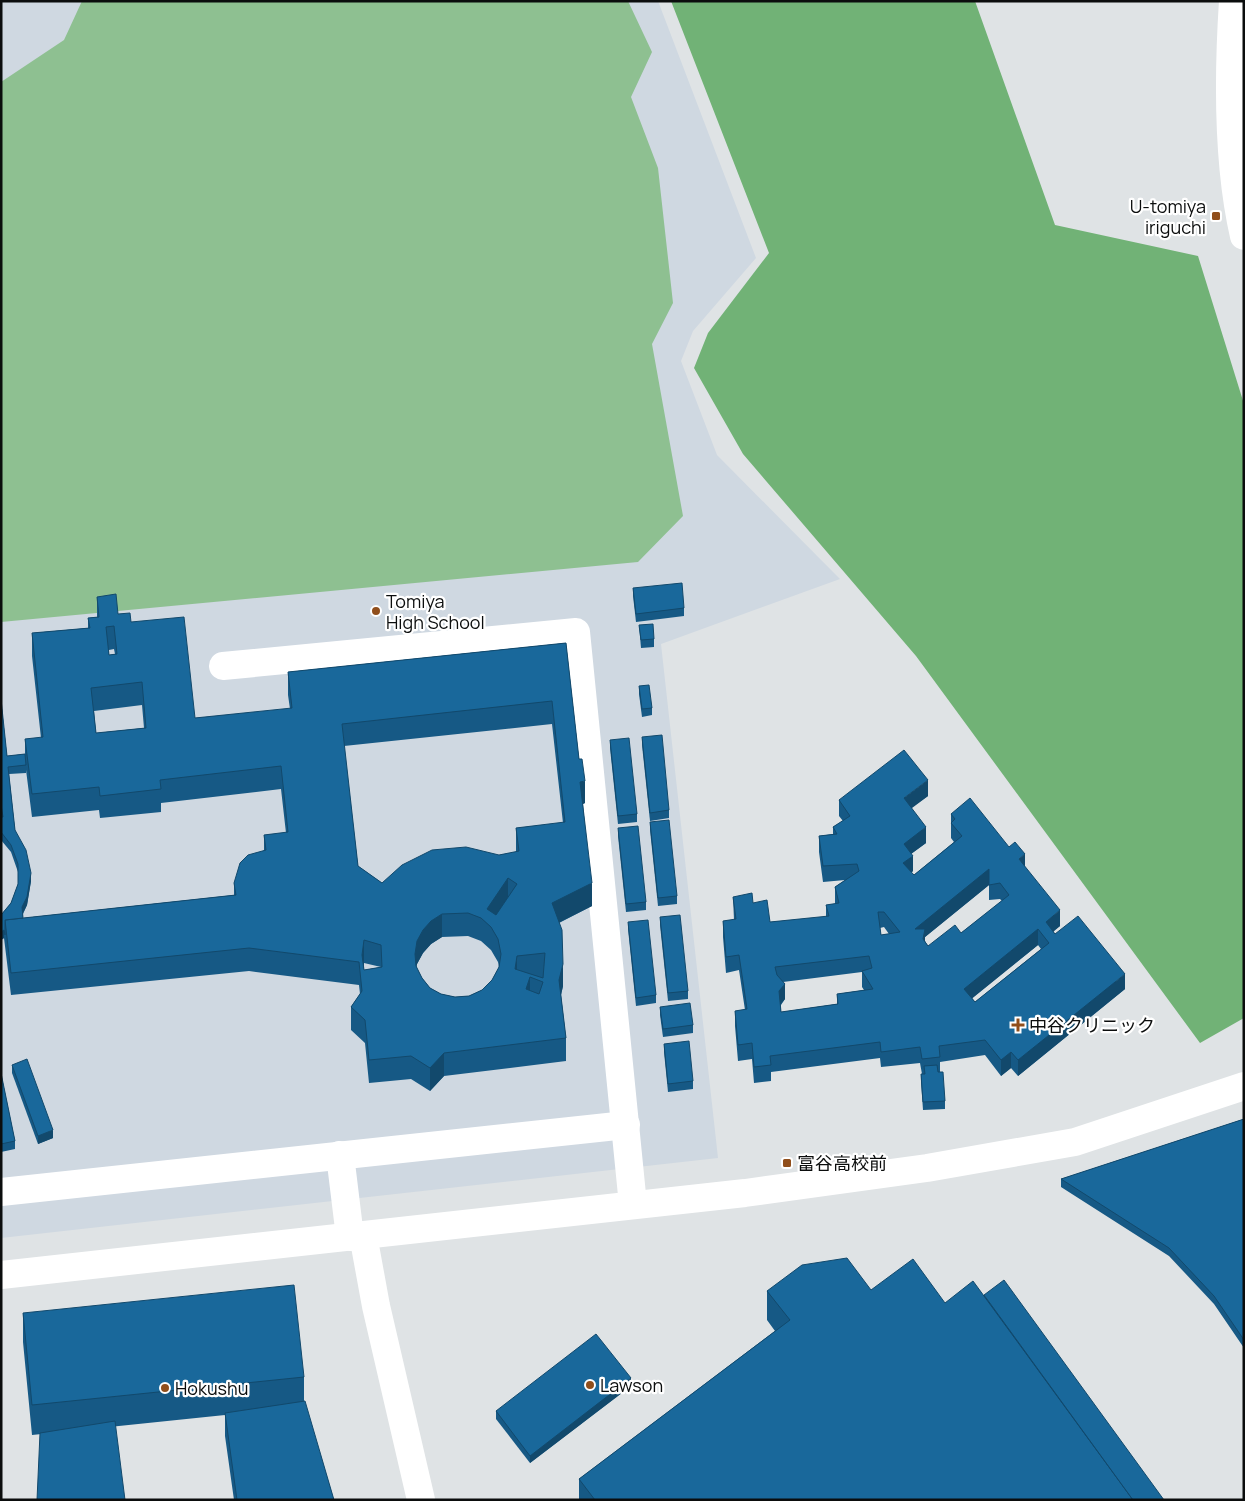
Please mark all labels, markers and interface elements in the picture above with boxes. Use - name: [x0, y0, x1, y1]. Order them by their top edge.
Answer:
- place label: U-tomiya iriguchi: [1130, 194, 1206, 239]
- marker: U-tomiya iriguchi: [1210, 210, 1222, 222]
- place label: Tomiya High School: [386, 589, 485, 634]
- marker: Tomiya High School: [370, 605, 382, 617]
- place label: 中谷クリニック: [1029, 1013, 1155, 1037]
- marker: 中谷クリニック: [1011, 1018, 1025, 1032]
- place label: 富谷高校前: [797, 1151, 887, 1175]
- marker: 富谷高校前: [781, 1157, 793, 1169]
- place label: Lawson: [600, 1373, 663, 1397]
- place label: Hokushu: [175, 1376, 248, 1400]
- marker: Lawson: [584, 1379, 596, 1391]
- marker: Hokushu: [159, 1382, 171, 1394]

